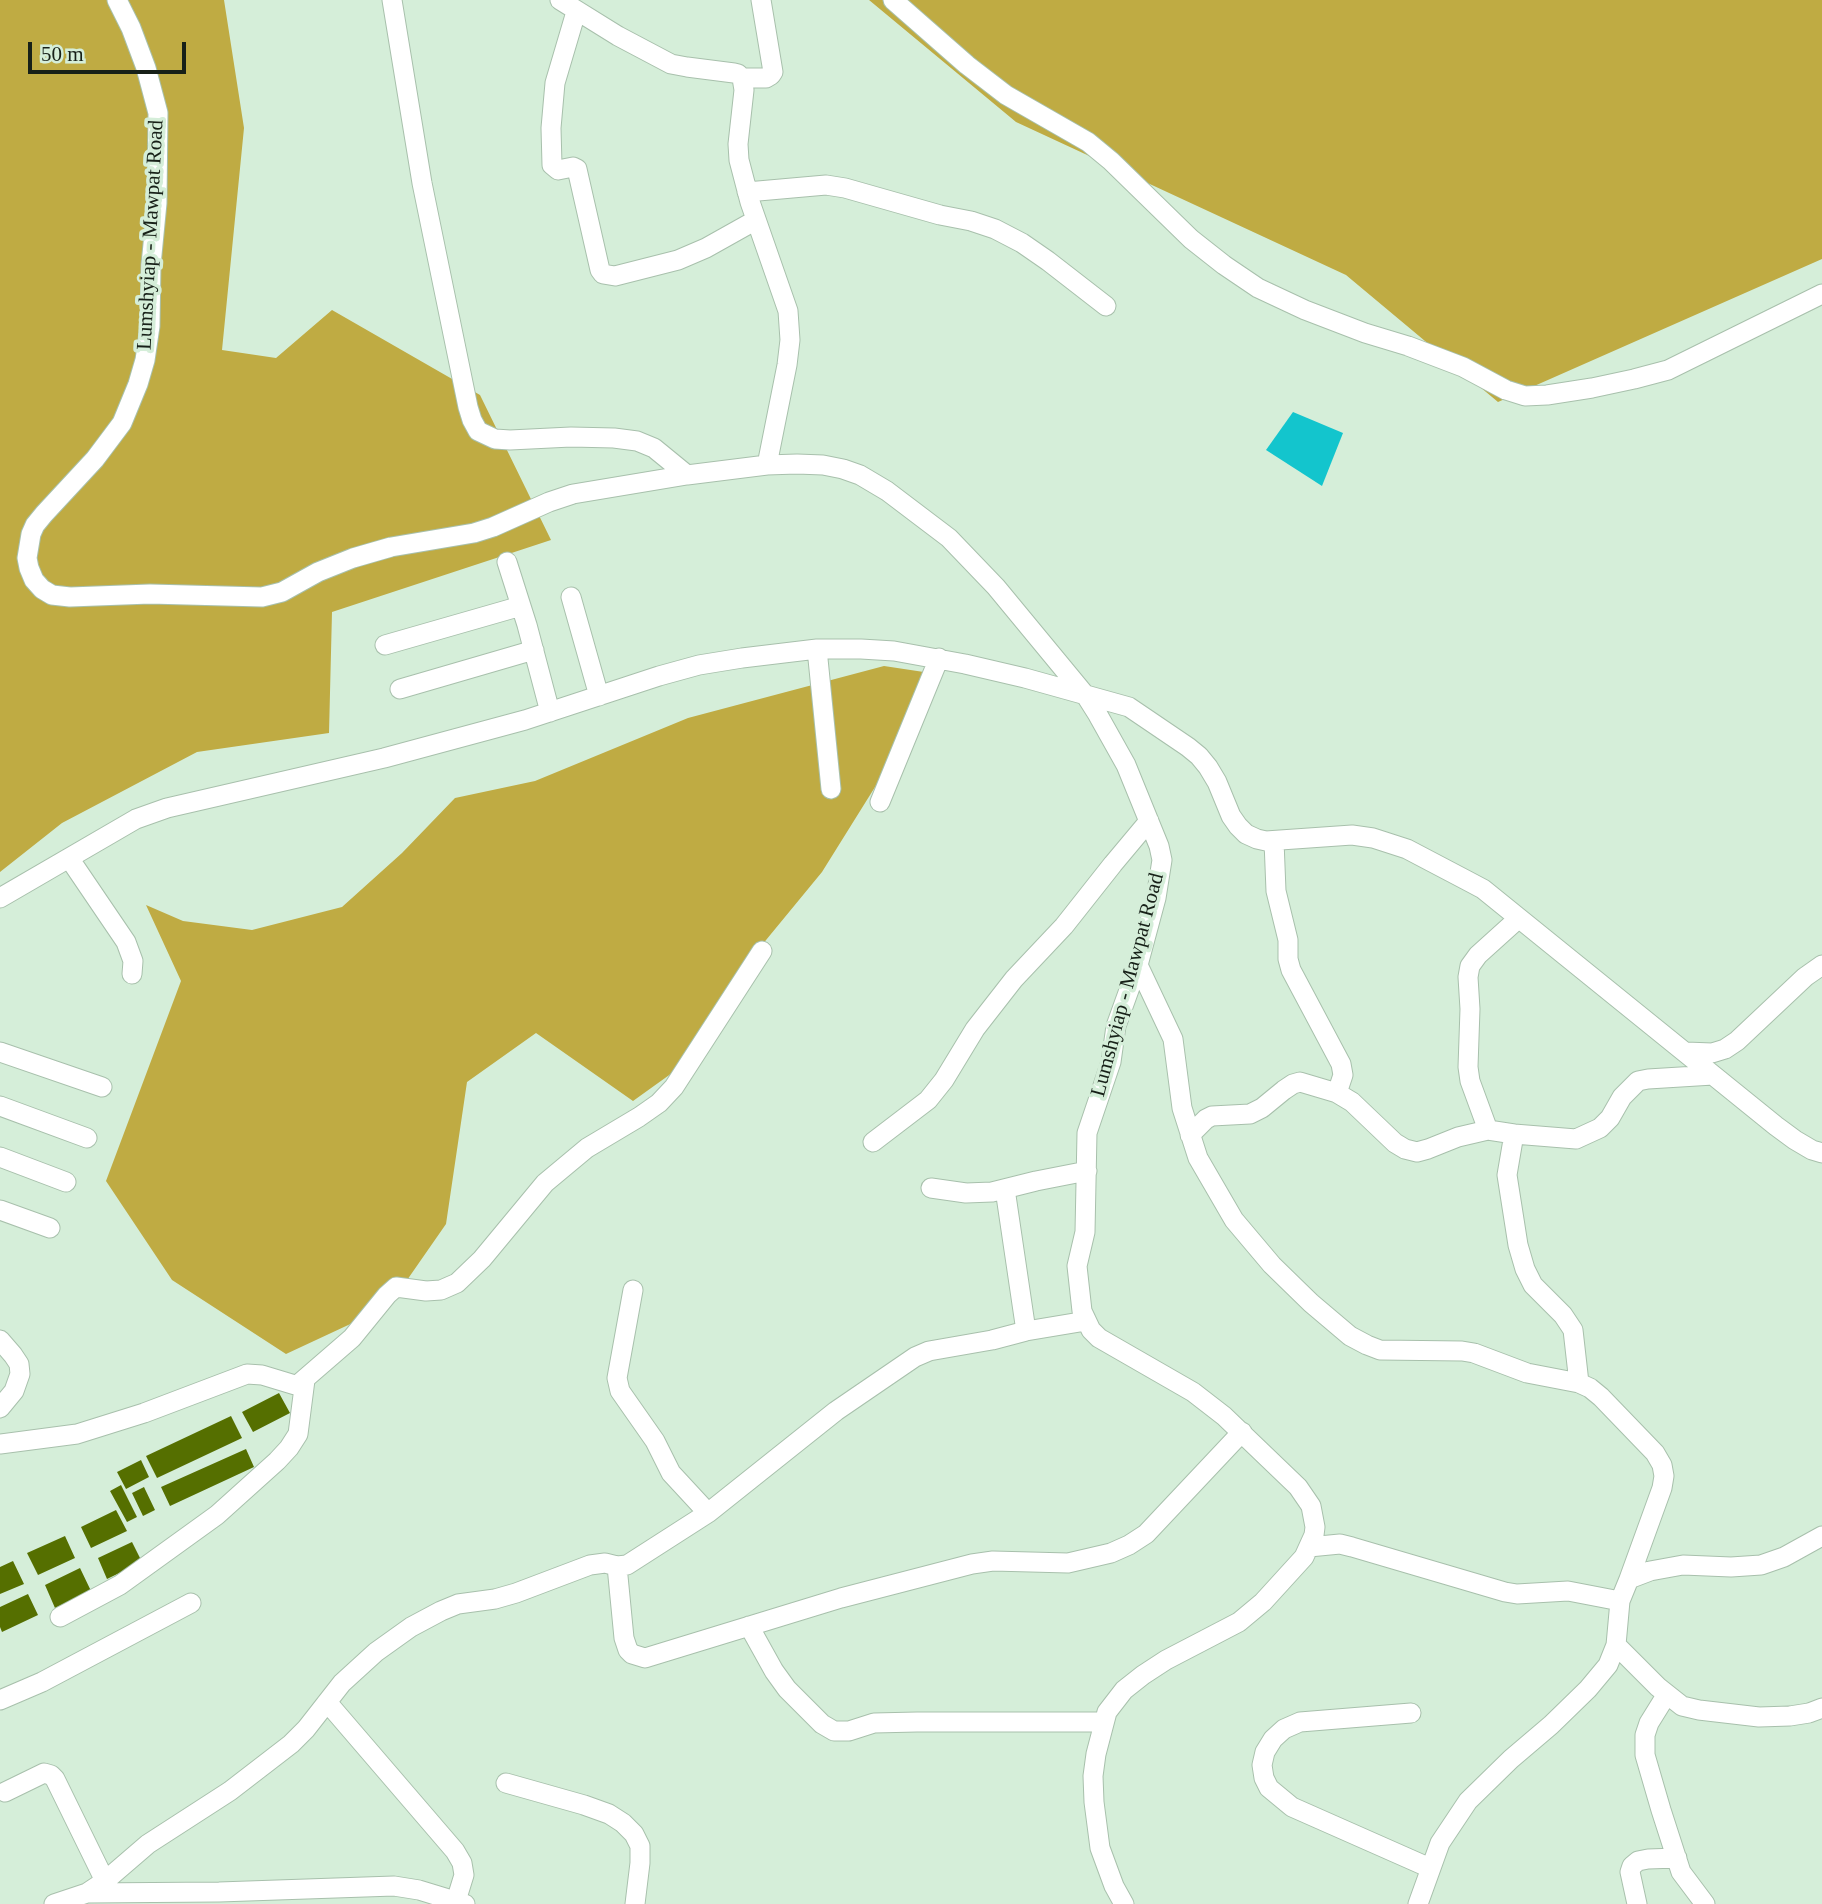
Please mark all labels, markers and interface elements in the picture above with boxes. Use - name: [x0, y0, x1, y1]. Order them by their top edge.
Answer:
- scale bar: [32, 28, 189, 72]
- text: 50 m: [41, 42, 84, 66]
- street label: Lumshyiap - Mawpat Road: [132, 119, 170, 351]
- street label: Lumshyiap - Mawpat Road: [1086, 870, 1170, 1100]

